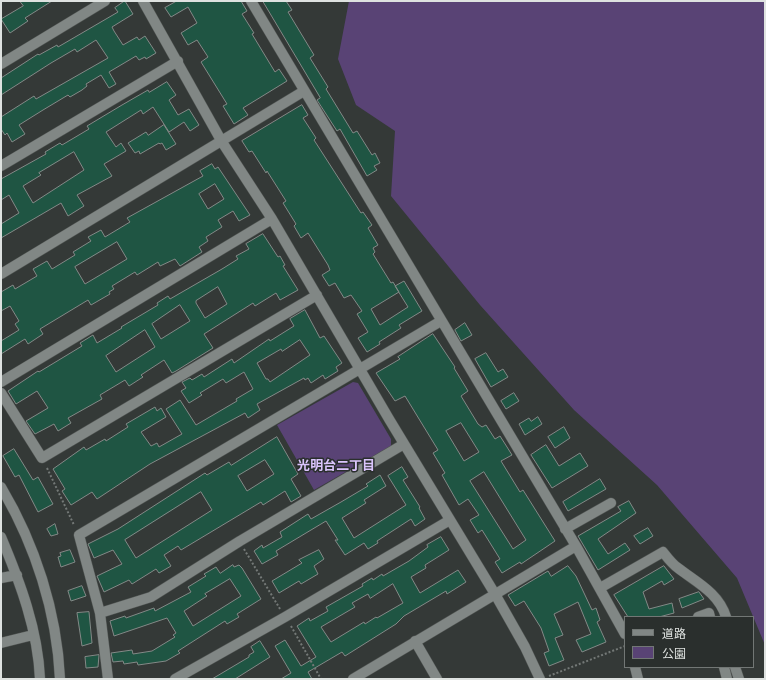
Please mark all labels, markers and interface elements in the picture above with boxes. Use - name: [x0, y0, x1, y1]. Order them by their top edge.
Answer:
- district label: 光明台二丁目: [297, 458, 375, 474]
- legend: [624, 616, 754, 668]
- text: 道路: [662, 627, 686, 641]
- text: 公園: [662, 647, 686, 661]

